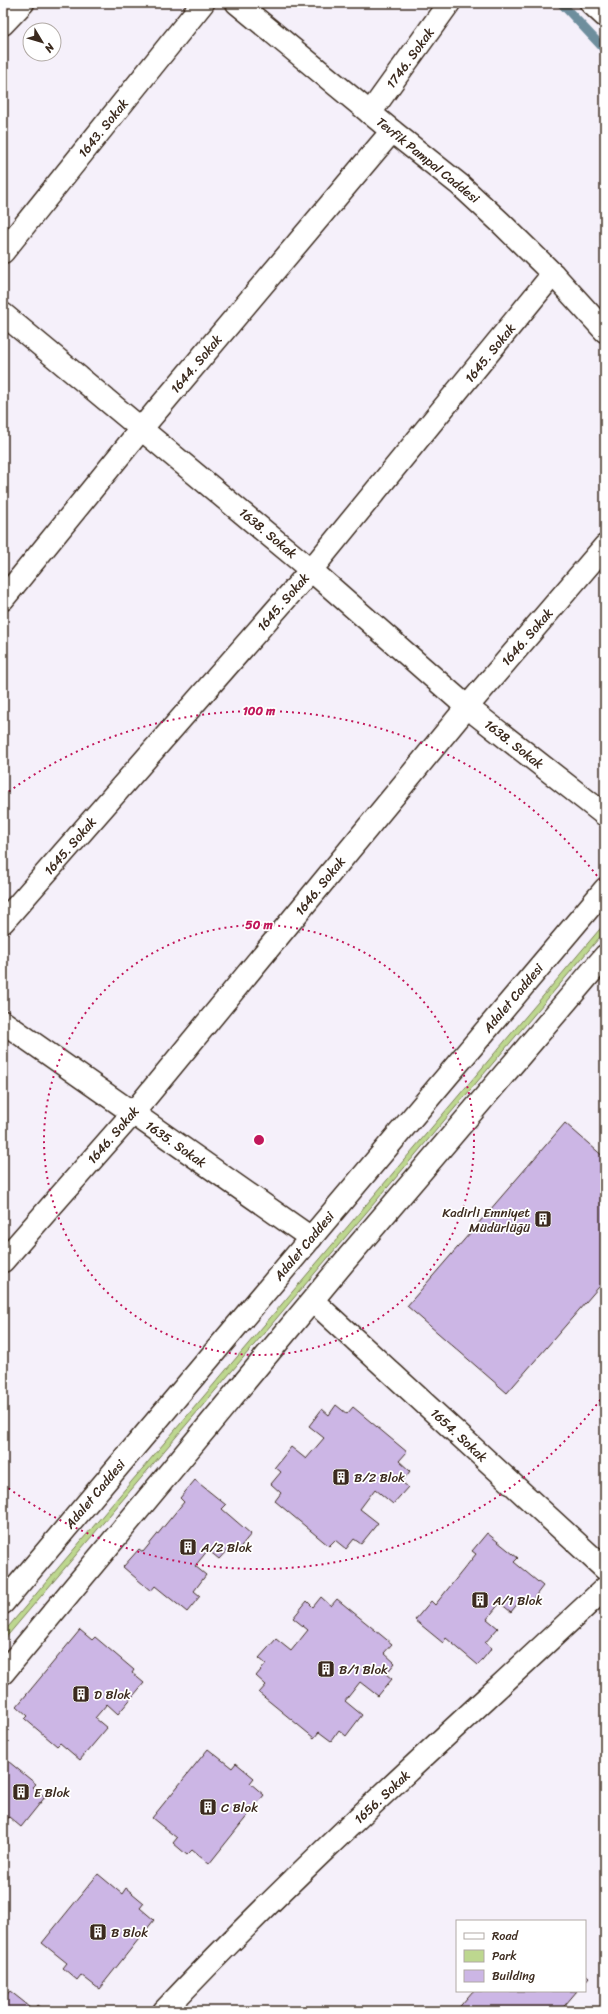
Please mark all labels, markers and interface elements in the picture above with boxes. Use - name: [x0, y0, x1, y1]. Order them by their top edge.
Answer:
- north arrow: [22, 22, 62, 62]
- street label: 1746. Sokak: [380, 22, 440, 93]
- text: N: [39, 38, 60, 57]
- street label: 1643. Sokak: [72, 93, 134, 163]
- street label: Tevfik Pampal Caddesi: [371, 111, 485, 209]
- street label: 1645. Sokak: [459, 318, 521, 388]
- street label: 1644. Sokak: [164, 329, 228, 399]
- street label: 1638. Sokak: [234, 502, 302, 564]
- street label: 1645. Sokak: [251, 567, 315, 637]
- street label: 1646. Sokak: [495, 603, 559, 671]
- text: 100 m: [243, 700, 276, 722]
- street label: 1638. Sokak: [479, 713, 549, 775]
- street label: 1645. Sokak: [38, 811, 102, 881]
- street label: 1646. Sokak: [289, 851, 351, 921]
- text: 50 m: [245, 914, 273, 936]
- street label: Adalet Caddesi: [476, 958, 549, 1039]
- street label: 1646. Sokak: [81, 1101, 145, 1169]
- street label: 1635. Sokak: [141, 1114, 212, 1174]
- centre of rings: [252, 1133, 266, 1147]
- place label: Kadirli Emniyet Müdürlüğü: [442, 1201, 531, 1239]
- street label: Adalet Caddesi: [267, 1206, 340, 1287]
- building icon: Kadirli Emniyet Müdürlüğü: [533, 1209, 553, 1229]
- street label: 1654. Sokak: [425, 1402, 493, 1468]
- street label: Adalet Caddesi: [58, 1454, 131, 1535]
- place label: B/2 Blok: [354, 1466, 405, 1489]
- building icon: B/2 Blok: [331, 1467, 351, 1487]
- place label: A/2 Blok: [200, 1536, 252, 1559]
- building icon: A/2 Blok: [178, 1537, 198, 1557]
- place label: A/1 Blok: [492, 1589, 542, 1612]
- building icon: A/1 Blok: [470, 1590, 490, 1610]
- place label: B/1 Blok: [339, 1658, 388, 1681]
- building icon: B/1 Blok: [316, 1659, 336, 1679]
- place label: D Blok: [94, 1683, 131, 1706]
- building icon: D Blok: [71, 1684, 91, 1704]
- street label: 1656. Sokak: [348, 1764, 416, 1830]
- place label: E Blok: [34, 1781, 70, 1804]
- building icon: E Blok: [11, 1782, 31, 1802]
- place label: C Blok: [221, 1796, 258, 1819]
- building icon: C Blok: [198, 1797, 218, 1817]
- legend: [456, 1920, 586, 1992]
- place label: B Blok: [111, 1921, 148, 1944]
- building icon: B Blok: [88, 1922, 108, 1942]
- text: Road: [492, 1925, 519, 1947]
- text: Park: [492, 1945, 517, 1967]
- text: Building: [492, 1965, 535, 1987]

